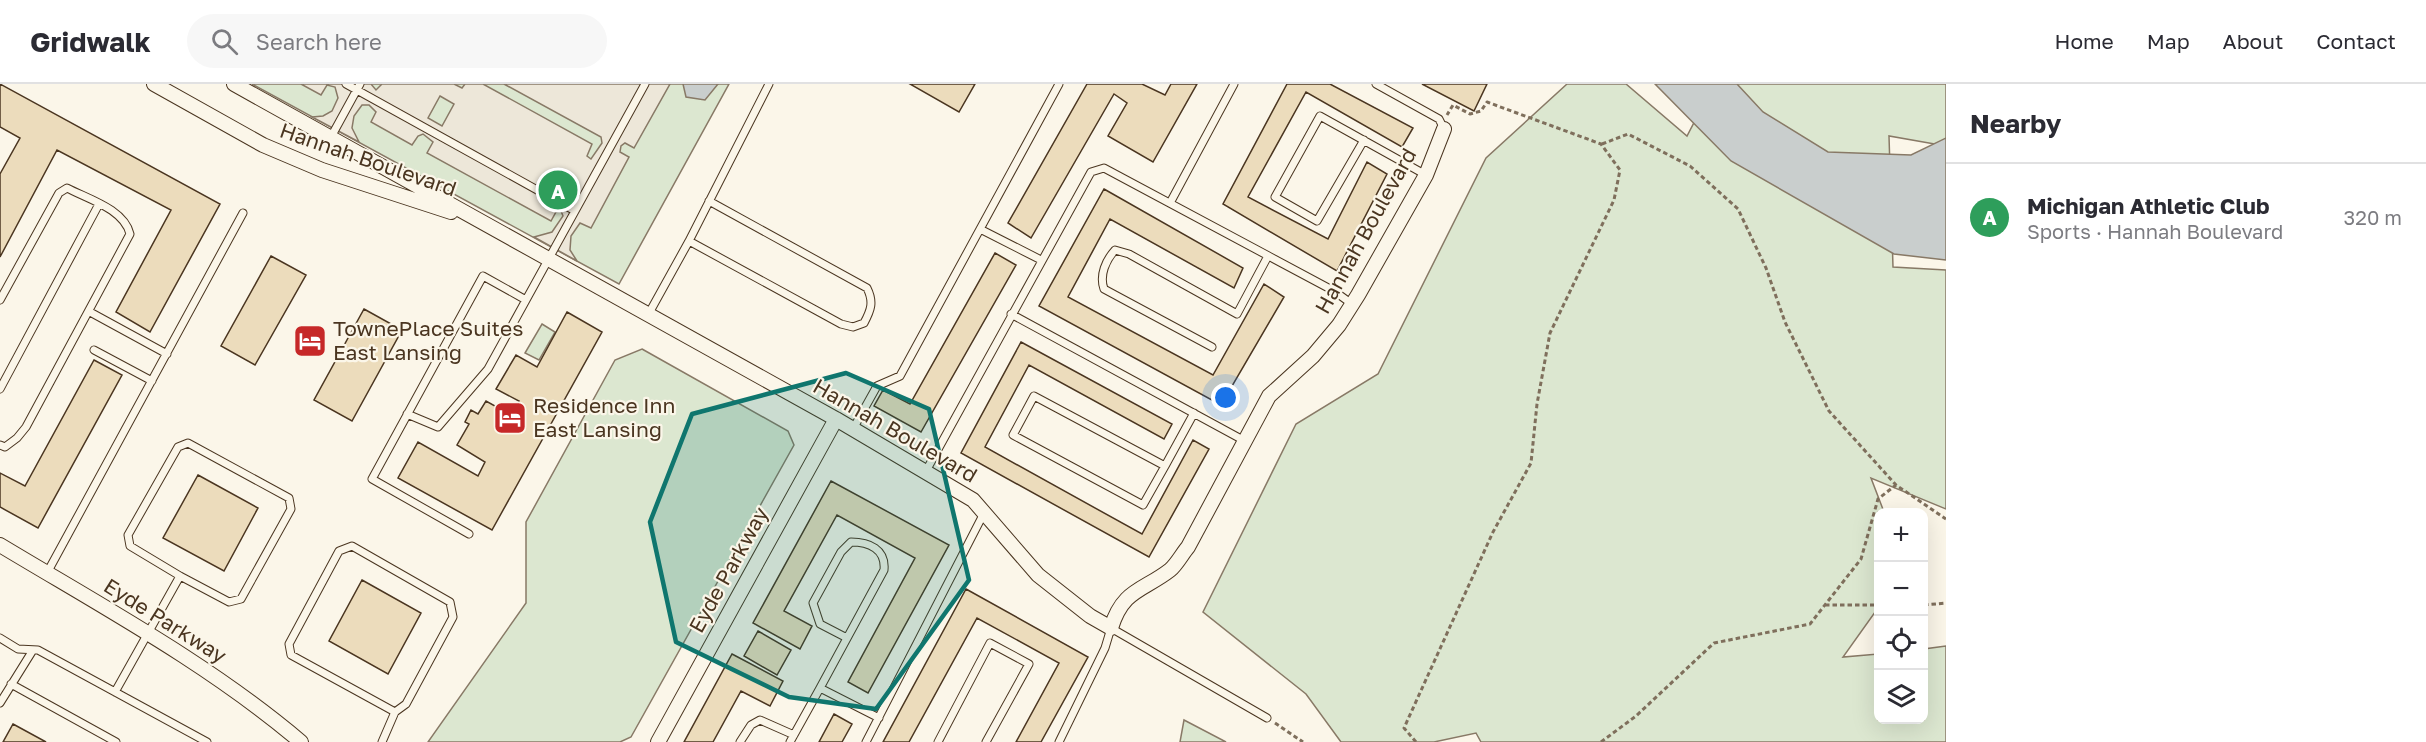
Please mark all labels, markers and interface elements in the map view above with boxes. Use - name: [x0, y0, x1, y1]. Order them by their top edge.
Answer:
- search box: [187, 14, 607, 68]
- text: Gridwalk: [30, 25, 151, 58]
- icon: search: [208, 25, 241, 58]
- text: Search here: [256, 28, 382, 55]
- text: Home: [2054, 28, 2114, 54]
- text: Map: [2147, 28, 2190, 54]
- text: About: [2223, 28, 2283, 54]
- text: Contact: [2316, 28, 2396, 54]
- text: Nearby: [1970, 108, 2061, 139]
- street label: Hannah Boulevard: [277, 117, 460, 201]
- street label: Hannah Boulevard: [1309, 143, 1421, 318]
- pin: A: [538, 168, 578, 212]
- text: Michigan Athletic Club: [2027, 192, 2269, 219]
- text: A: [1982, 205, 1997, 229]
- text: 320 m: [2344, 205, 2402, 229]
- text: Sports · Hannah Boulevard: [2027, 219, 2283, 243]
- place label: TownePlace Suites East Lansing: [333, 315, 523, 365]
- hotel icon: TownePlace Suites East Lansing: [292, 323, 328, 359]
- street label: Hannah Boulevard: [809, 373, 982, 488]
- your location: [1211, 383, 1240, 412]
- place label: Residence Inn East Lansing: [533, 392, 675, 442]
- hotel icon: Residence Inn East Lansing: [492, 400, 528, 436]
- street label: Eyde Parkway: [683, 502, 773, 637]
- map controls: [1874, 508, 1928, 724]
- button: +: [1874, 508, 1928, 562]
- button: −: [1874, 562, 1928, 616]
- street label: Eyde Parkway: [99, 572, 232, 668]
- button: locate: [1874, 616, 1928, 670]
- button: layers: [1874, 670, 1928, 724]

